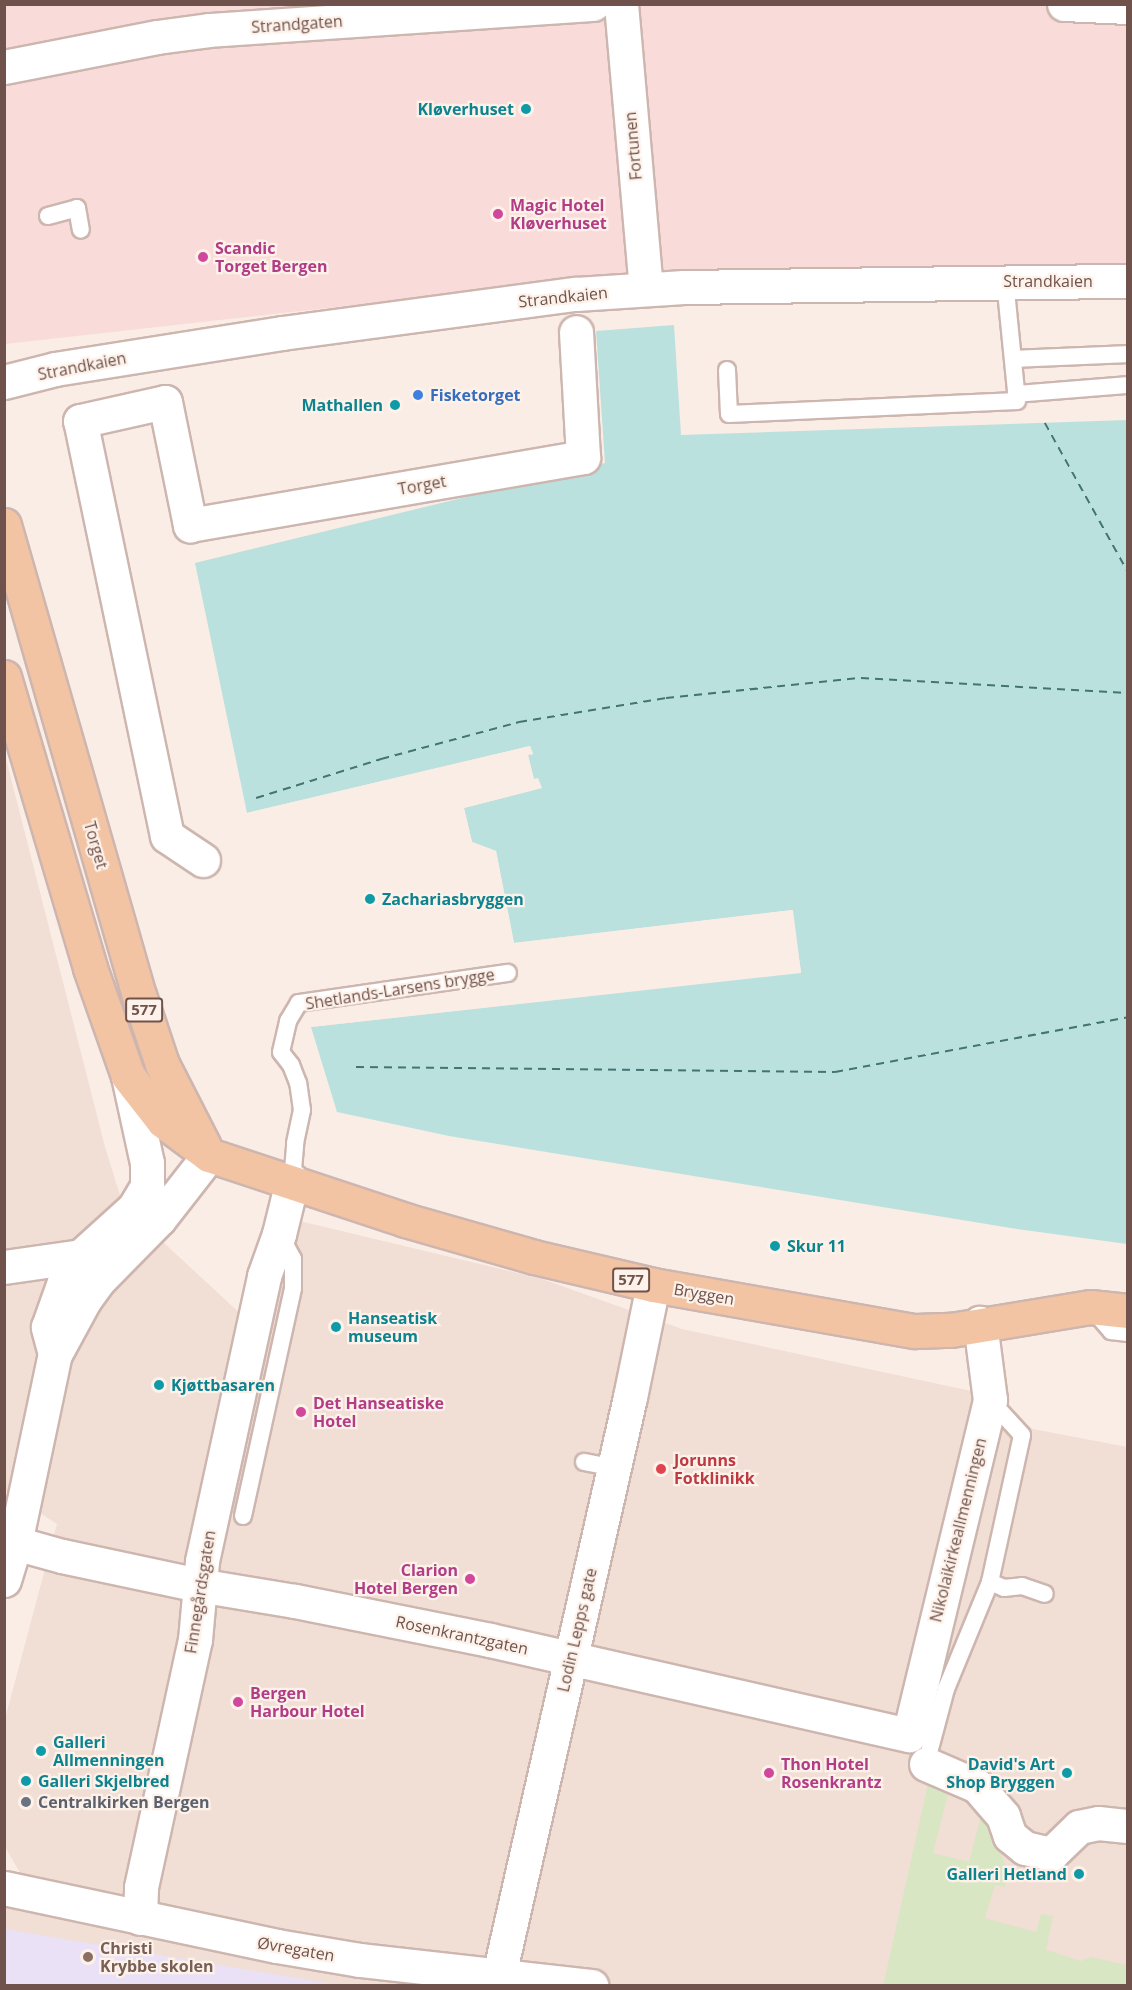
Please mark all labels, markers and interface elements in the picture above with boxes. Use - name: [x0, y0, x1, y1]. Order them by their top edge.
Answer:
- street label: Strandgaten: [251, 11, 343, 37]
- place label: Kløverhuset: [417, 99, 514, 119]
- marker: Kløverhuset: [519, 102, 533, 116]
- street label: Fortunen: [620, 111, 646, 181]
- place label: Magic Hotel Kløverhuset: [510, 195, 607, 233]
- marker: Magic Hotel Kløverhuset: [491, 207, 505, 221]
- place label: Scandic Torget Bergen: [215, 238, 328, 276]
- marker: Scandic Torget Bergen: [196, 250, 210, 264]
- street label: Strandkaien: [1003, 271, 1093, 291]
- street label: Strandkaien: [517, 283, 609, 311]
- street label: Strandkaien: [36, 348, 128, 384]
- place label: Fisketorget: [430, 385, 521, 405]
- marker: Fisketorget: [411, 388, 425, 402]
- place label: Mathallen: [301, 395, 383, 415]
- marker: Mathallen: [388, 398, 402, 412]
- street label: Torget: [397, 471, 447, 499]
- street label: Torget: [80, 819, 112, 871]
- place label: Zachariasbryggen: [382, 889, 524, 909]
- marker: Zachariasbryggen: [363, 892, 377, 906]
- street label: Shetlands-Larsens brygge: [304, 965, 496, 1013]
- road number: 577: [124, 998, 164, 1022]
- place label: Skur 11: [787, 1236, 846, 1256]
- marker: Skur 11: [768, 1239, 782, 1253]
- road number: 577: [612, 1268, 650, 1292]
- street label: Bryggen: [672, 1279, 736, 1309]
- place label: Hanseatisk museum: [348, 1308, 437, 1346]
- marker: Hanseatisk museum: [329, 1320, 343, 1334]
- place label: Kjøttbasaren: [171, 1375, 275, 1395]
- marker: Kjøttbasaren: [152, 1378, 166, 1392]
- place label: Det Hanseatiske Hotel: [313, 1393, 444, 1431]
- marker: Det Hanseatiske Hotel: [294, 1405, 308, 1419]
- street label: Nikolaikirkeallmenningen: [926, 1436, 990, 1624]
- place label: Jorunns Fotklinikk: [674, 1450, 755, 1488]
- marker: Jorunns Fotklinikk: [652, 1460, 670, 1478]
- street label: Finnegårdsgaten: [181, 1529, 219, 1655]
- place label: Clarion Hotel Bergen: [354, 1560, 458, 1598]
- street label: Lodin Lepps gate: [553, 1566, 601, 1694]
- marker: Clarion Hotel Bergen: [463, 1572, 477, 1586]
- street label: Rosenkrantzgaten: [394, 1612, 530, 1658]
- place label: Bergen Harbour Hotel: [250, 1683, 365, 1721]
- marker: Bergen Harbour Hotel: [231, 1695, 245, 1709]
- place label: Galleri Allmenningen: [53, 1732, 164, 1770]
- marker: Galleri Allmenningen: [34, 1744, 48, 1758]
- place label: Thon Hotel Rosenkrantz: [781, 1754, 882, 1792]
- place label: David's Art Shop Bryggen: [946, 1754, 1055, 1792]
- marker: Thon Hotel Rosenkrantz: [762, 1766, 776, 1780]
- marker: David's Art Shop Bryggen: [1060, 1766, 1074, 1780]
- place label: Galleri Skjelbred: [38, 1771, 170, 1791]
- marker: Galleri Skjelbred: [19, 1774, 33, 1788]
- place label: Centralkirken Bergen: [38, 1792, 210, 1812]
- marker: Centralkirken Bergen: [19, 1795, 33, 1809]
- place label: Galleri Hetland: [946, 1864, 1067, 1884]
- marker: Galleri Hetland: [1072, 1867, 1086, 1881]
- street label: Øvregaten: [256, 1933, 336, 1965]
- place label: Christi Krybbe skolen: [100, 1938, 213, 1976]
- marker: Christi Krybbe skolen: [81, 1950, 95, 1964]

